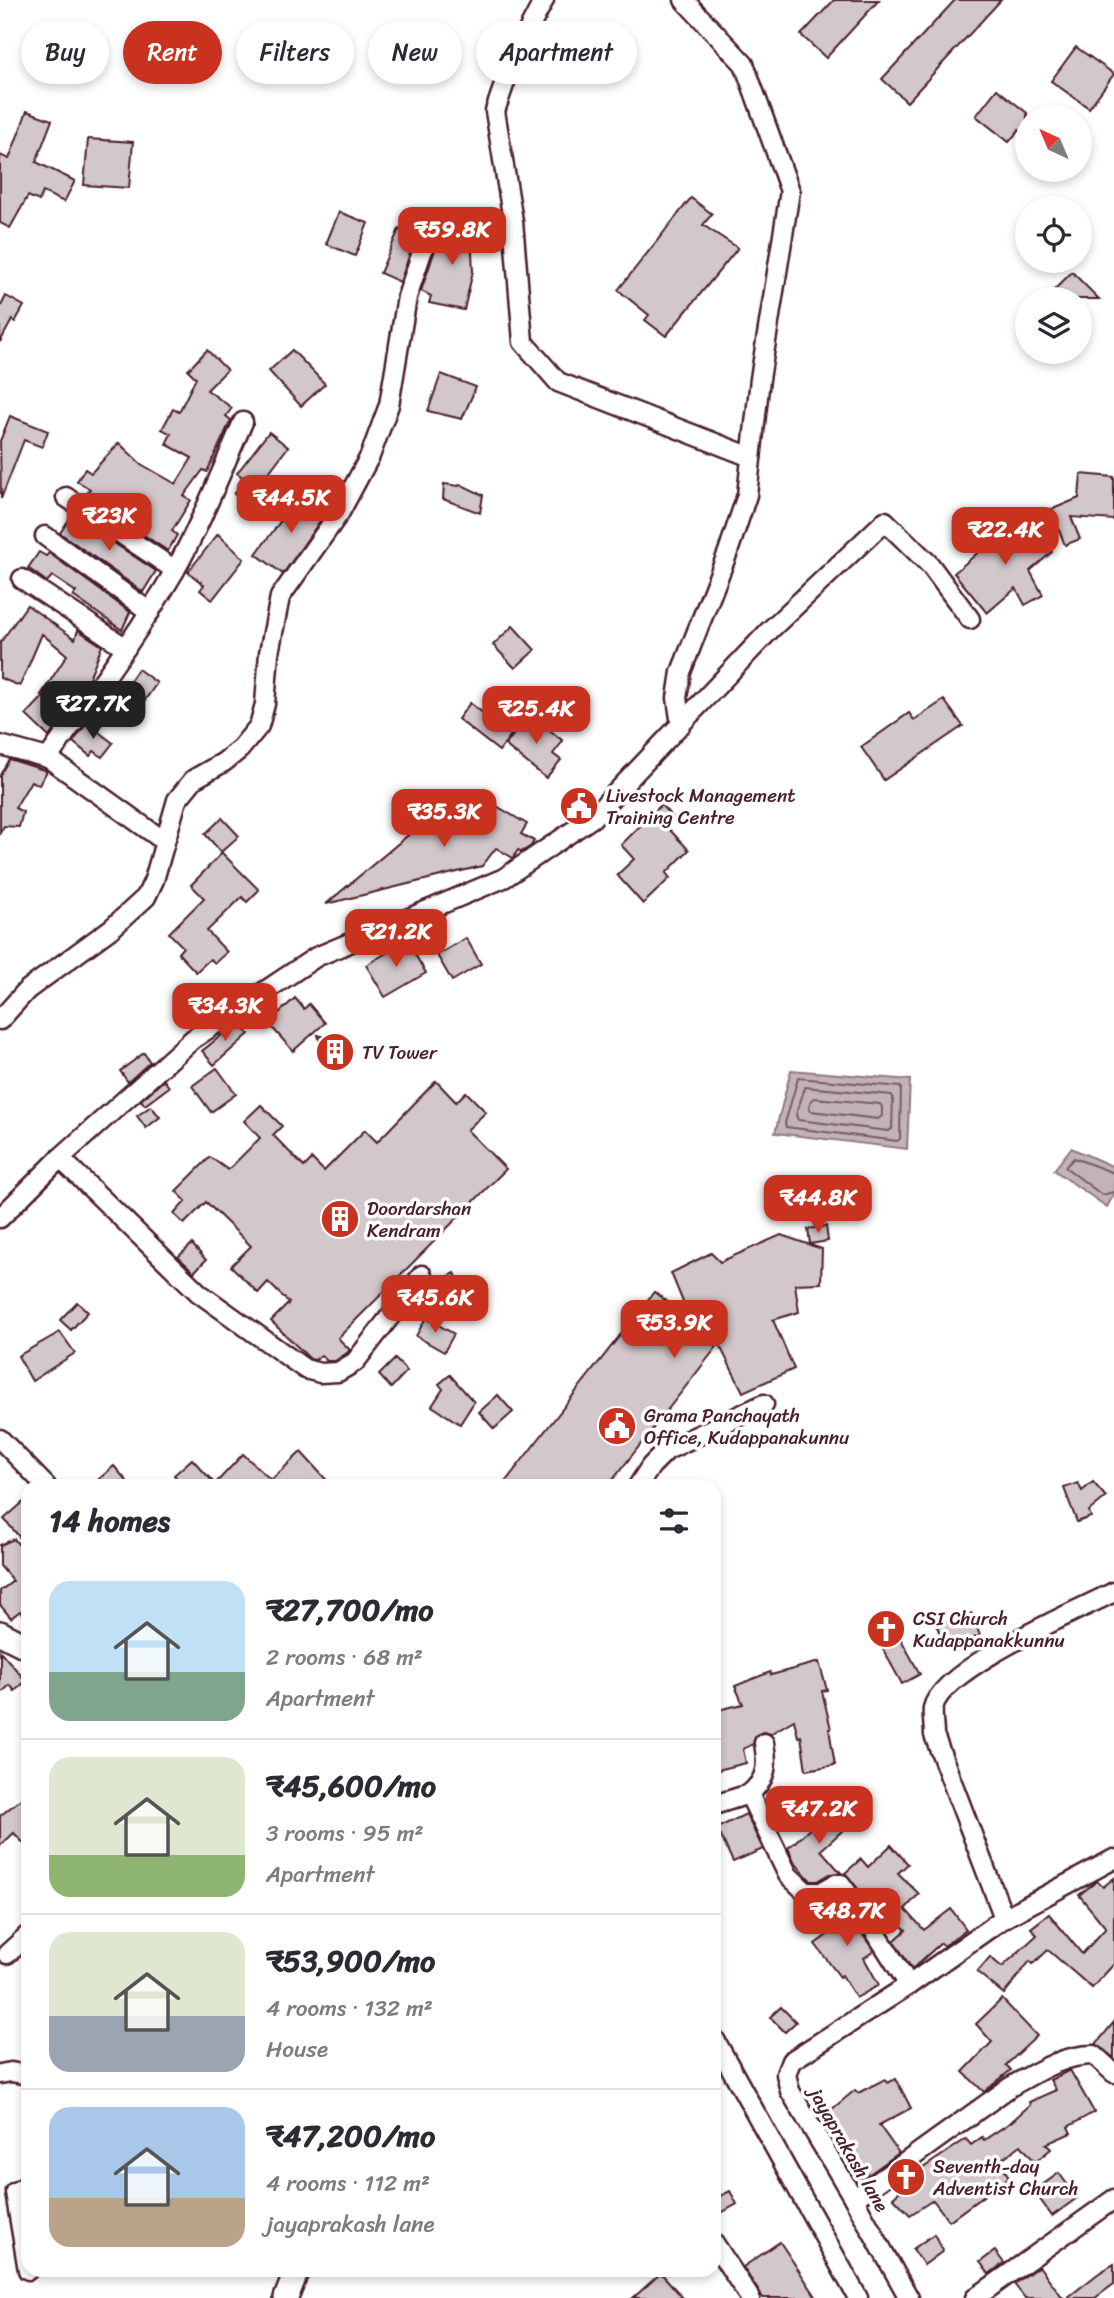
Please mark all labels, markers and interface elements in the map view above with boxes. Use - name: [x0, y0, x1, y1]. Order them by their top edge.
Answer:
- chip: Buy: [21, 21, 109, 84]
- chip: Rent: [123, 21, 222, 84]
- chip: Filters: [236, 21, 354, 84]
- chip: New: [368, 21, 462, 84]
- chip: Apartment: [476, 21, 637, 84]
- north arrow: [1015, 105, 1092, 182]
- map controls: [1015, 105, 1092, 364]
- button: locate: [1015, 196, 1092, 273]
- pin: ₹59.8K: [395, 208, 509, 267]
- text: ₹59.8K: [414, 209, 490, 250]
- button: layers: [1015, 287, 1092, 364]
- pin: ₹44.5K: [234, 476, 348, 535]
- text: ₹44.5K: [253, 477, 329, 518]
- pin: ₹23K: [68, 494, 150, 553]
- text: ₹23K: [83, 495, 135, 536]
- pin: ₹22.4K: [948, 508, 1062, 567]
- text: ₹22.4K: [968, 509, 1042, 550]
- pin: ₹27.7K: [36, 682, 150, 741]
- text: ₹27.7K: [56, 683, 130, 724]
- pin: ₹25.4K: [479, 686, 593, 746]
- text: ₹25.4K: [498, 688, 574, 729]
- place label: Livestock Management Training Centre: [606, 779, 796, 834]
- public building icon: Livestock Management Training Centre: [558, 785, 600, 827]
- pin: ₹35.3K: [387, 790, 501, 849]
- text: ₹35.3K: [407, 791, 481, 832]
- pin: ₹21.2K: [339, 909, 453, 969]
- text: ₹21.2K: [361, 911, 431, 952]
- pin: ₹34.3K: [168, 984, 282, 1043]
- text: ₹34.3K: [188, 985, 262, 1026]
- building icon: TV Tower: [314, 1031, 356, 1073]
- place label: TV Tower: [362, 1036, 438, 1069]
- pin: ₹44.8K: [761, 1176, 875, 1235]
- text: ₹44.8K: [780, 1177, 856, 1218]
- place label: Doordarshan Kendram: [367, 1192, 471, 1247]
- building icon: Doordarshan Kendram: [319, 1198, 361, 1240]
- pin: ₹45.6K: [378, 1276, 492, 1335]
- text: ₹45.6K: [397, 1277, 473, 1318]
- pin: ₹53.9K: [617, 1300, 731, 1360]
- text: ₹53.9K: [637, 1302, 711, 1343]
- place label: Grama Panchayath Office, Kudappanakunnu: [644, 1399, 849, 1454]
- public building icon: Grama Panchayath Office, Kudappanakunnu: [596, 1405, 638, 1447]
- text: 14 homes: [49, 1494, 170, 1548]
- icon: filters: [655, 1502, 693, 1540]
- text: ₹27,700/mo: [266, 1583, 434, 1637]
- place label: CSI Church Kudappanakkunnu: [913, 1602, 1065, 1657]
- church icon: CSI Church Kudappanakkunnu: [865, 1608, 907, 1650]
- icon: home: [105, 1609, 189, 1693]
- text: 2 rooms · 68 m²: [266, 1637, 423, 1678]
- text: Apartment: [266, 1678, 375, 1719]
- text: ₹45,600/mo: [266, 1759, 436, 1813]
- icon: home: [105, 1785, 189, 1869]
- pin: ₹47.2K: [762, 1786, 876, 1846]
- text: ₹47.2K: [782, 1788, 856, 1829]
- text: 3 rooms · 95 m²: [266, 1813, 423, 1854]
- text: Apartment: [266, 1854, 375, 1895]
- pin: ₹48.7K: [790, 1888, 904, 1948]
- text: ₹48.7K: [809, 1890, 885, 1931]
- text: ₹53,900/mo: [266, 1934, 435, 1988]
- icon: home: [105, 1960, 189, 2044]
- text: 4 rooms · 132 m²: [266, 1988, 433, 2029]
- text: House: [266, 2029, 328, 2070]
- street label: jayaprakash lane: [798, 2078, 898, 2219]
- text: ₹47,200/mo: [266, 2109, 435, 2163]
- icon: home: [105, 2135, 189, 2219]
- place label: Seventh-day Adventist Church: [932, 2150, 1079, 2205]
- church icon: Seventh-day Adventist Church: [885, 2156, 927, 2198]
- text: 4 rooms · 112 m²: [266, 2163, 430, 2204]
- text: jayaprakash lane: [266, 2204, 435, 2245]

